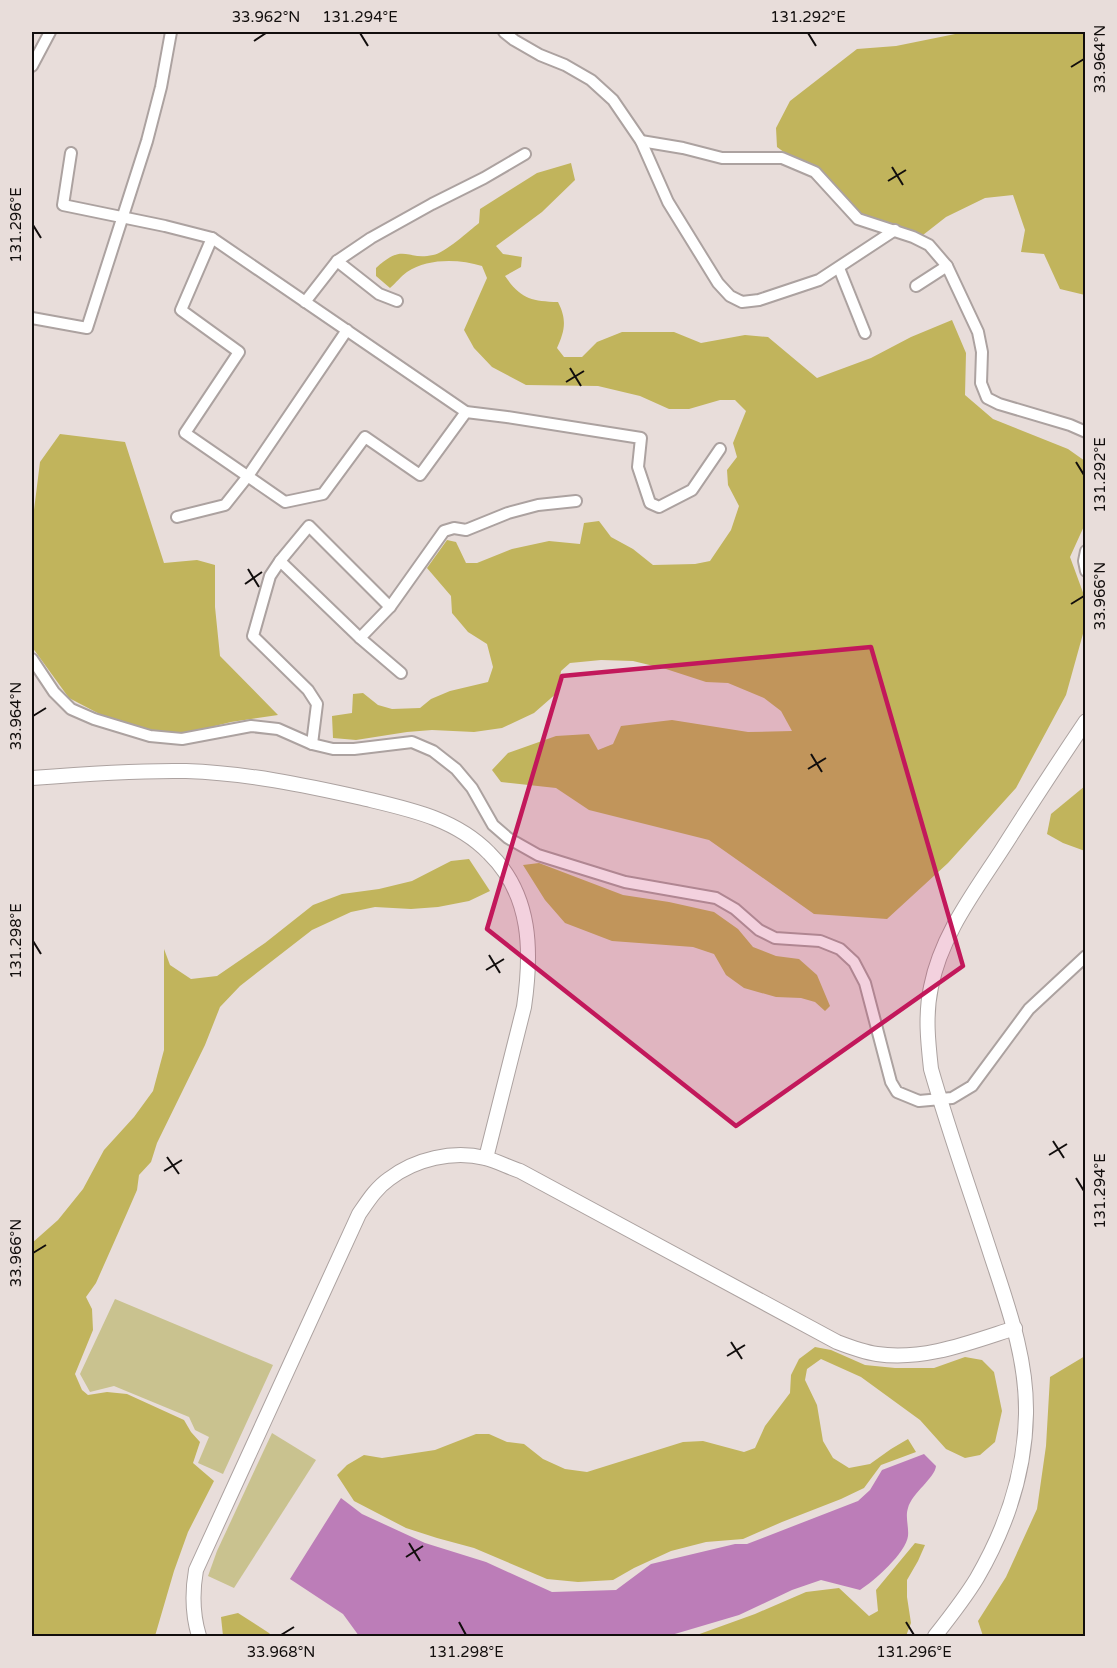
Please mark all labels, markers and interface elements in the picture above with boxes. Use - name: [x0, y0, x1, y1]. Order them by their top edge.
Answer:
- text: 33.962°N: [232, 8, 300, 26]
- text: 131.294°E: [322, 8, 398, 26]
- text: 131.292°E: [770, 8, 846, 26]
- text: 33.964°N: [1091, 25, 1109, 93]
- text: 131.296°E: [7, 187, 25, 263]
- text: 131.292°E: [1091, 437, 1109, 513]
- text: 33.966°N: [1091, 562, 1109, 630]
- text: 33.964°N: [7, 682, 25, 750]
- text: 131.298°E: [7, 903, 25, 979]
- text: 131.294°E: [1091, 1153, 1109, 1229]
- text: 33.966°N: [7, 1219, 25, 1287]
- text: 33.968°N: [247, 1643, 315, 1661]
- text: 131.298°E: [428, 1643, 504, 1661]
- text: 131.296°E: [876, 1643, 952, 1661]

